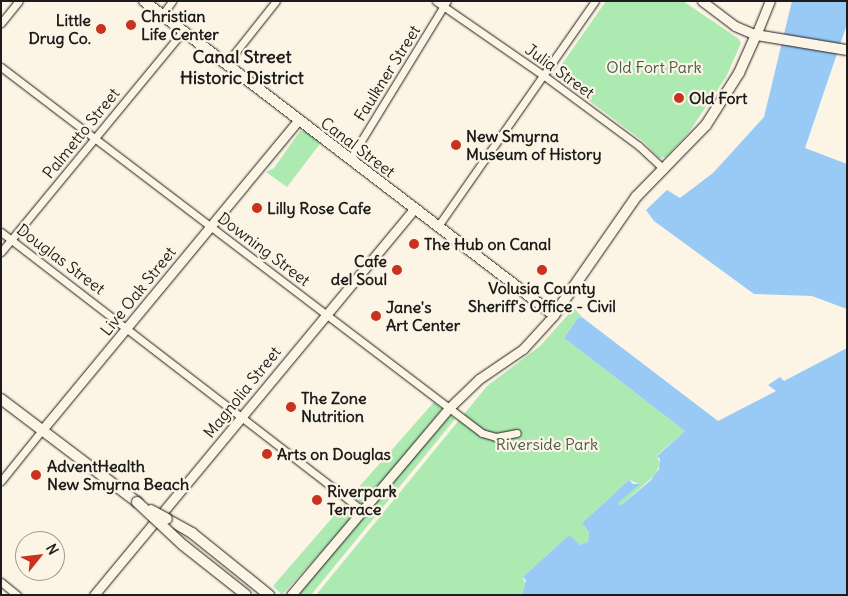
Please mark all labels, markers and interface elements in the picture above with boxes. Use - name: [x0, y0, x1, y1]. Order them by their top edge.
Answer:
- place label: Christian Life Center: [141, 6, 219, 44]
- place label: Little Drug Co.: [28, 10, 91, 48]
- marker: Christian Life Center: [125, 19, 137, 31]
- street label: Faulkner Street: [350, 22, 424, 124]
- marker: Little Drug Co.: [95, 23, 107, 35]
- street label: Julia Street: [522, 40, 598, 102]
- district label: Canal Street Historic District: [180, 47, 304, 90]
- park label: Old Fort Park: [606, 57, 702, 77]
- street label: Palmetto Street: [39, 84, 123, 182]
- place label: Old Fort: [689, 88, 747, 108]
- marker: Old Fort: [673, 92, 685, 104]
- street label: Canal Street: [317, 113, 399, 181]
- place label: New Smyrna Museum of History: [466, 126, 602, 164]
- marker: New Smyrna Museum of History: [450, 139, 462, 151]
- place label: Lilly Rose Cafe: [267, 198, 371, 218]
- marker: Lilly Rose Cafe: [251, 202, 263, 214]
- street label: Downing Street: [214, 208, 314, 290]
- street label: Douglas Street: [13, 220, 109, 298]
- place label: The Hub on Canal: [424, 234, 551, 254]
- marker: The Hub on Canal: [408, 238, 420, 250]
- street label: Live Oak Street: [96, 243, 180, 339]
- place label: Cafe del Soul: [331, 251, 387, 289]
- marker: Cafe del Soul: [391, 264, 403, 276]
- marker: Volusia County Sheriff's Office - Civil: [536, 264, 548, 276]
- place label: Volusia County Sheriff's Office - Civil: [468, 278, 616, 316]
- place label: Jane's Art Center: [386, 297, 460, 335]
- marker: Jane's Art Center: [370, 310, 382, 322]
- street label: Magnolia Street: [199, 342, 285, 442]
- place label: The Zone Nutrition: [301, 388, 367, 426]
- marker: The Zone Nutrition: [285, 401, 297, 413]
- park label: Riverside Park: [496, 434, 598, 454]
- place label: Arts on Douglas: [277, 444, 391, 464]
- marker: Arts on Douglas: [261, 448, 273, 460]
- place label: AdventHealth New Smyrna Beach: [47, 456, 189, 494]
- marker: AdventHealth New Smyrna Beach: [29, 468, 43, 482]
- place label: Riverpark Terrace: [327, 481, 397, 519]
- marker: Riverpark Terrace: [311, 494, 323, 506]
- north arrow: [15, 531, 65, 581]
- text: N: [42, 541, 62, 558]

